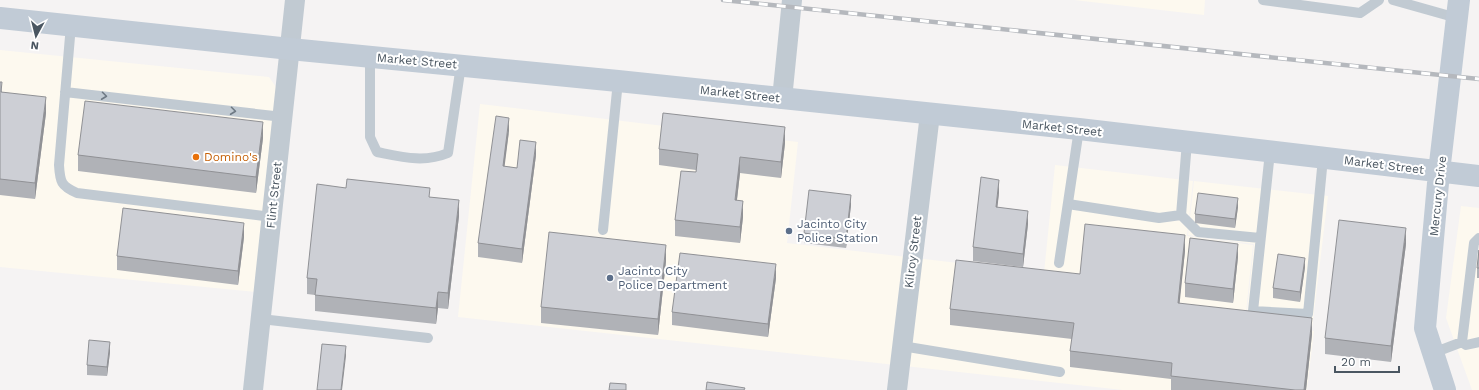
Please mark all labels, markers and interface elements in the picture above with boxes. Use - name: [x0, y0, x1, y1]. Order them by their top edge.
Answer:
- north arrow: [16, 16, 56, 56]
- text: N: [30, 38, 40, 52]
- street label: Market Street: [376, 51, 458, 71]
- street label: Market Street: [699, 83, 781, 105]
- one-way arrow: [101, 91, 107, 100]
- one-way arrow: [230, 106, 236, 115]
- street label: Market Street: [1021, 117, 1103, 139]
- place label: Domino's: [204, 150, 258, 164]
- marker: Domino's: [191, 152, 201, 162]
- street label: Market Street: [1343, 153, 1425, 177]
- street label: Mercury Drive: [1427, 155, 1449, 237]
- street label: Flint Street: [264, 161, 284, 229]
- street label: Kilroy Street: [902, 215, 924, 289]
- place label: Jacinto City Police Station: [797, 217, 878, 245]
- marker: Jacinto City Police Station: [784, 226, 794, 236]
- place label: Jacinto City Police Department: [618, 264, 727, 292]
- marker: Jacinto City Police Department: [605, 273, 615, 283]
- scale bar: [1335, 348, 1399, 374]
- text: 20 m: [1341, 355, 1371, 369]

